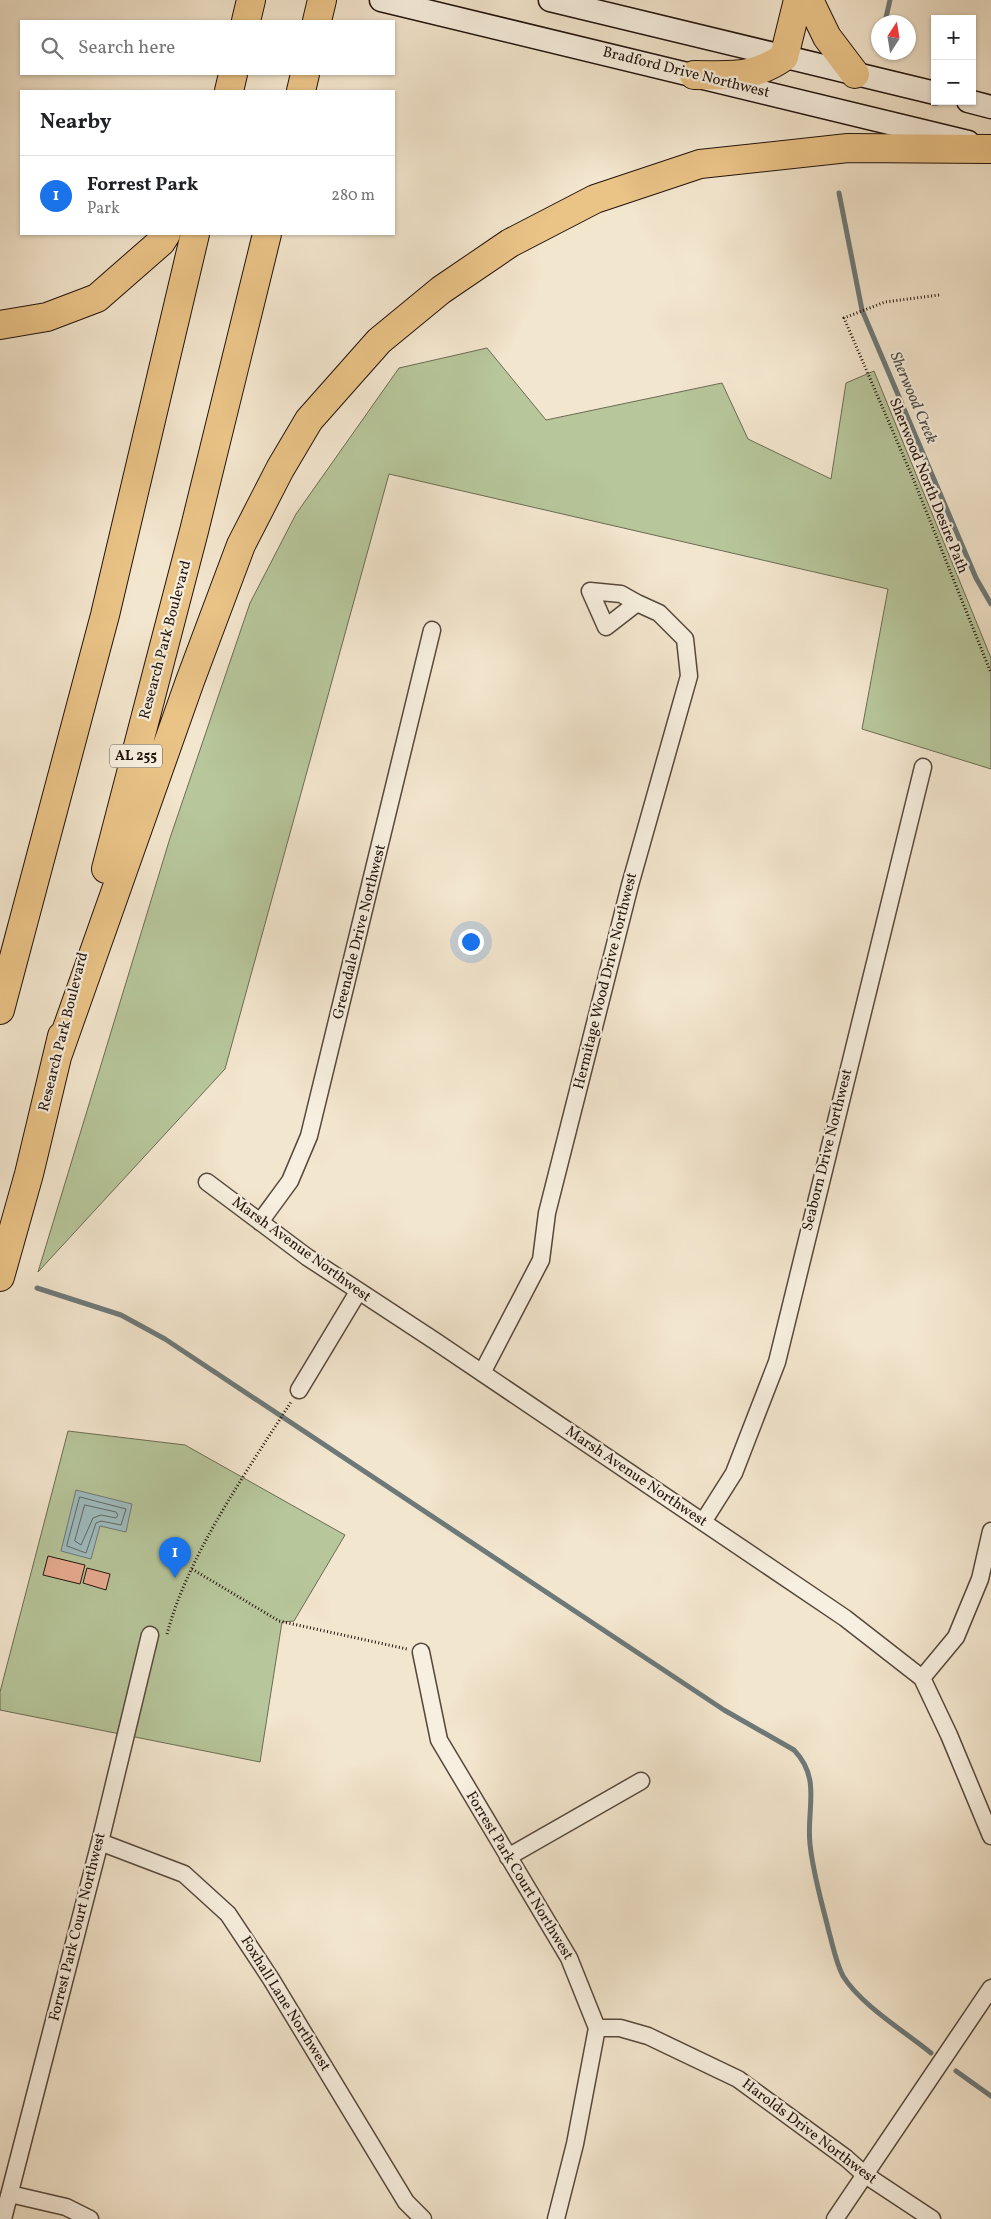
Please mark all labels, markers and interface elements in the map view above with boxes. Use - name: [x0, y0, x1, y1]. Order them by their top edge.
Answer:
- north arrow: [871, 15, 916, 60]
- map controls: [931, 15, 976, 105]
- button: +: [931, 15, 976, 60]
- search box: [20, 20, 395, 75]
- icon: search: [38, 34, 66, 62]
- text: Search here: [78, 35, 175, 61]
- street label: Bradford Drive Northwest: [600, 42, 772, 104]
- button: −: [931, 60, 976, 105]
- text: Nearby: [40, 108, 111, 137]
- text: Forrest Park: [87, 172, 198, 198]
- text: 1: [53, 185, 59, 207]
- text: 280 m: [331, 185, 375, 207]
- text: Park: [87, 198, 120, 220]
- water label: Sherwood Creek: [884, 349, 943, 448]
- street label: Sherwood North Desire Path: [883, 395, 973, 577]
- street label: Research Park Boulevard: [135, 558, 197, 722]
- road number: AL 255: [110, 744, 162, 768]
- street label: Greendale Drive Northwest: [328, 842, 392, 1022]
- street label: Hermitage Wood Drive Northwest: [569, 870, 643, 1092]
- your location: [458, 929, 484, 955]
- street label: Research Park Boulevard: [34, 950, 94, 1114]
- street label: Seaborn Drive Northwest: [798, 1067, 858, 1233]
- street label: Marsh Avenue Northwest: [227, 1192, 375, 1308]
- street label: Marsh Avenue Northwest: [561, 1421, 711, 1533]
- pin: 1: [159, 1537, 191, 1578]
- street label: Forrest Park Court Northwest: [460, 1788, 578, 1964]
- street label: Forrest Park Court Northwest: [44, 1830, 112, 2024]
- street label: Foxhall Lane Northwest: [235, 1932, 335, 2076]
- street label: Harolds Drive Northwest: [737, 2074, 881, 2190]

